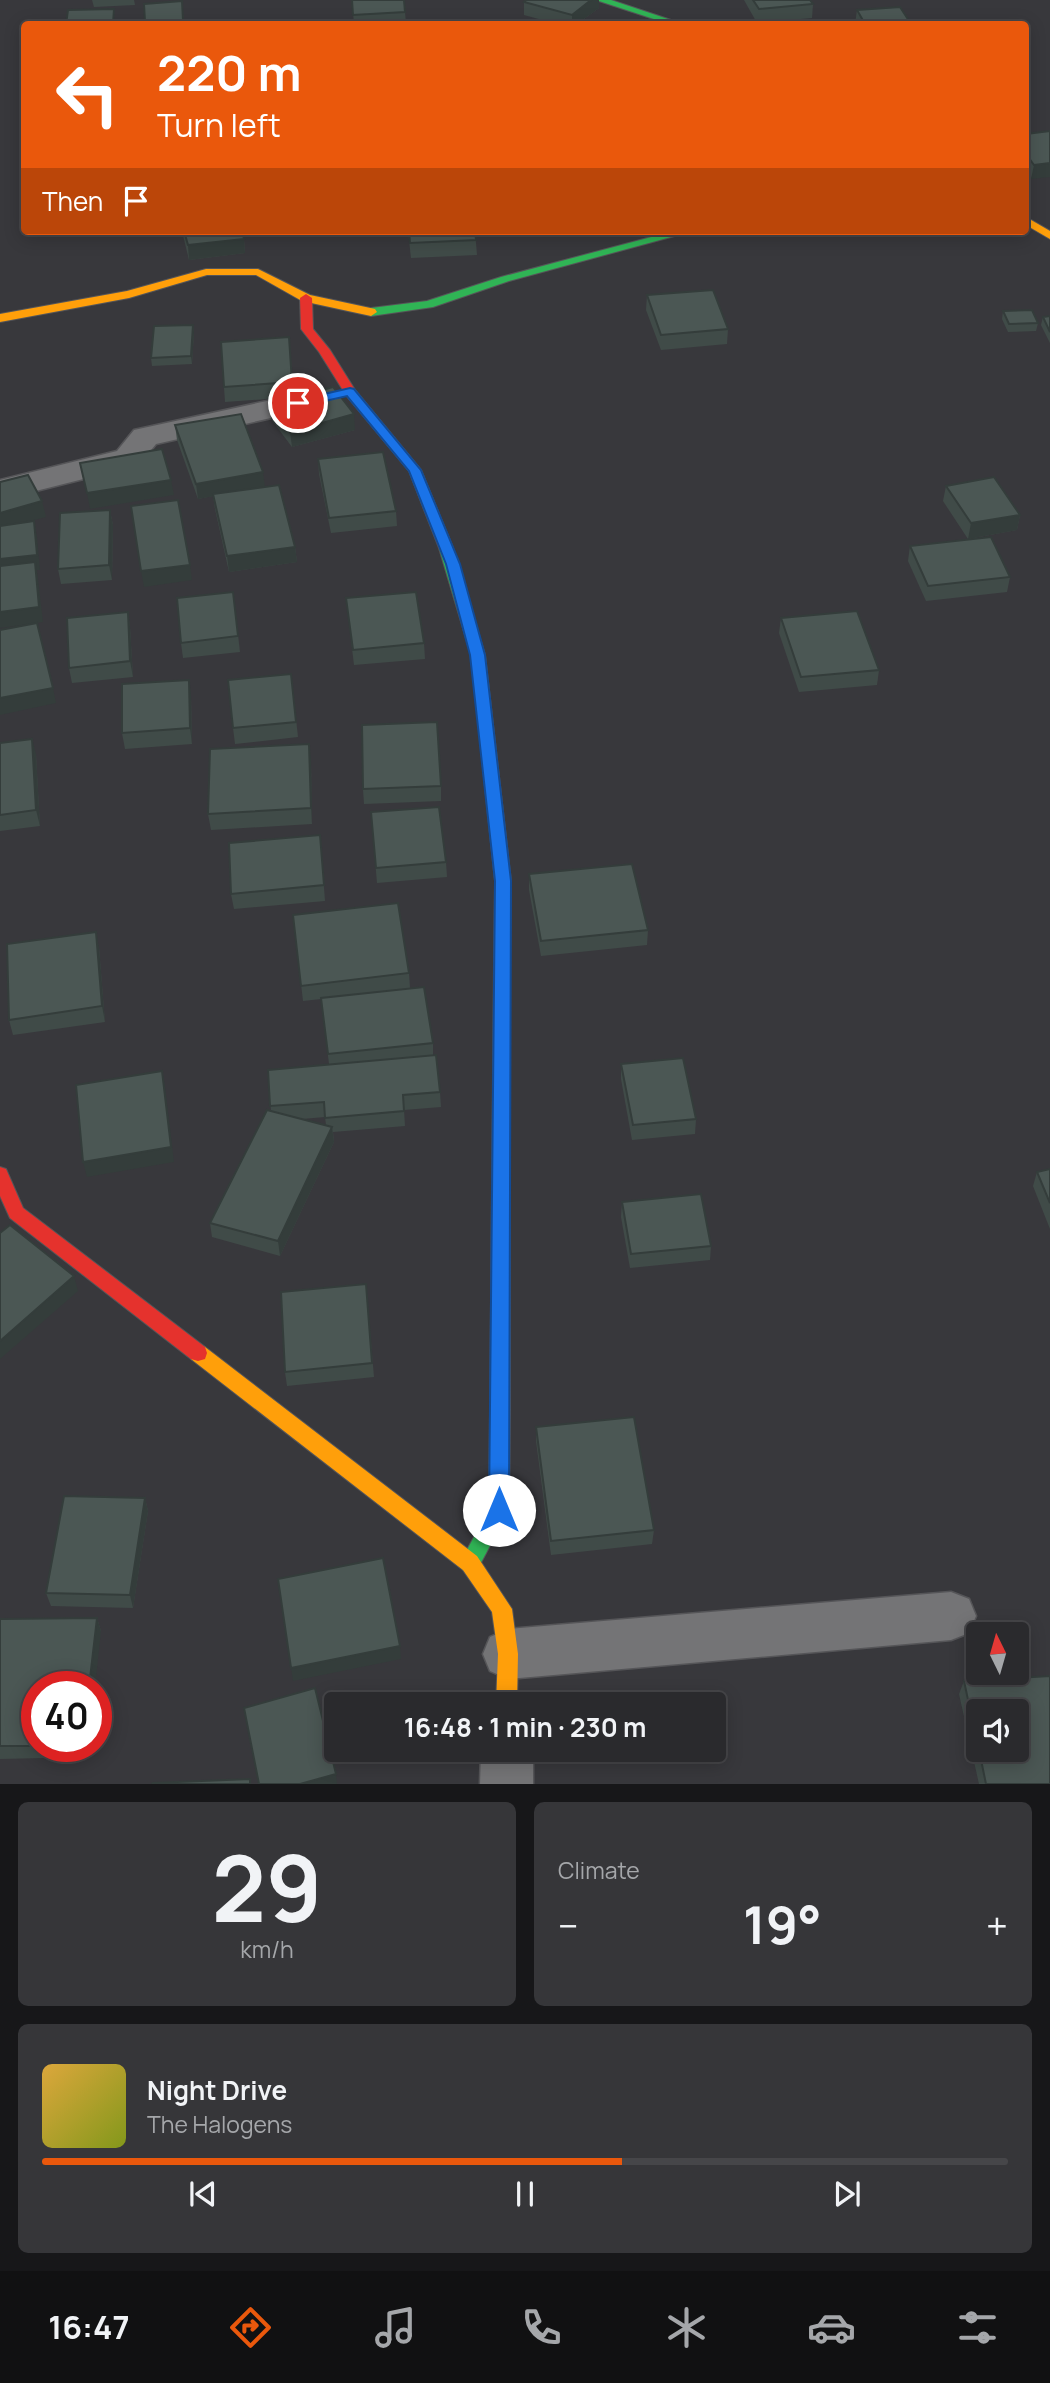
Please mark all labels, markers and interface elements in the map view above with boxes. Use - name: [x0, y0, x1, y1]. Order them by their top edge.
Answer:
- text: 220 m: [157, 39, 301, 106]
- icon: left: [42, 49, 133, 140]
- text: Turn left: [157, 103, 281, 147]
- icon: arrive: [117, 182, 155, 220]
- text: Then: [42, 183, 103, 219]
- pin: [268, 373, 328, 433]
- icon: arrive: [279, 384, 317, 422]
- position arrow: [462, 1473, 536, 1547]
- north arrow: [966, 1622, 1029, 1685]
- map controls: [966, 1622, 1029, 1762]
- speed limit sign: 40: [21, 1671, 112, 1762]
- button: sound: [966, 1699, 1029, 1762]
- text: 16:48 · 1 min · 230 m: [404, 1709, 646, 1745]
- text: 29: [212, 1825, 322, 1949]
- text: Climate: [558, 1854, 640, 1886]
- text: 19°: [743, 1889, 822, 1960]
- text: −: [558, 1899, 579, 1951]
- text: +: [986, 1899, 1008, 1951]
- text: km/h: [240, 1933, 294, 1965]
- text: Night Drive: [147, 2072, 287, 2108]
- text: The Halogens: [147, 2108, 292, 2140]
- icon: previous: [184, 2175, 222, 2213]
- icon: pause: [506, 2175, 544, 2213]
- icon: next: [828, 2175, 866, 2213]
- icon: directions: [226, 2303, 275, 2352]
- icon: music: [371, 2303, 420, 2352]
- icon: phone: [517, 2303, 566, 2352]
- icon: climate: [662, 2303, 711, 2352]
- icon: car: [807, 2303, 856, 2352]
- icon: filters: [953, 2303, 1002, 2352]
- text: 16:47: [48, 2305, 130, 2349]

